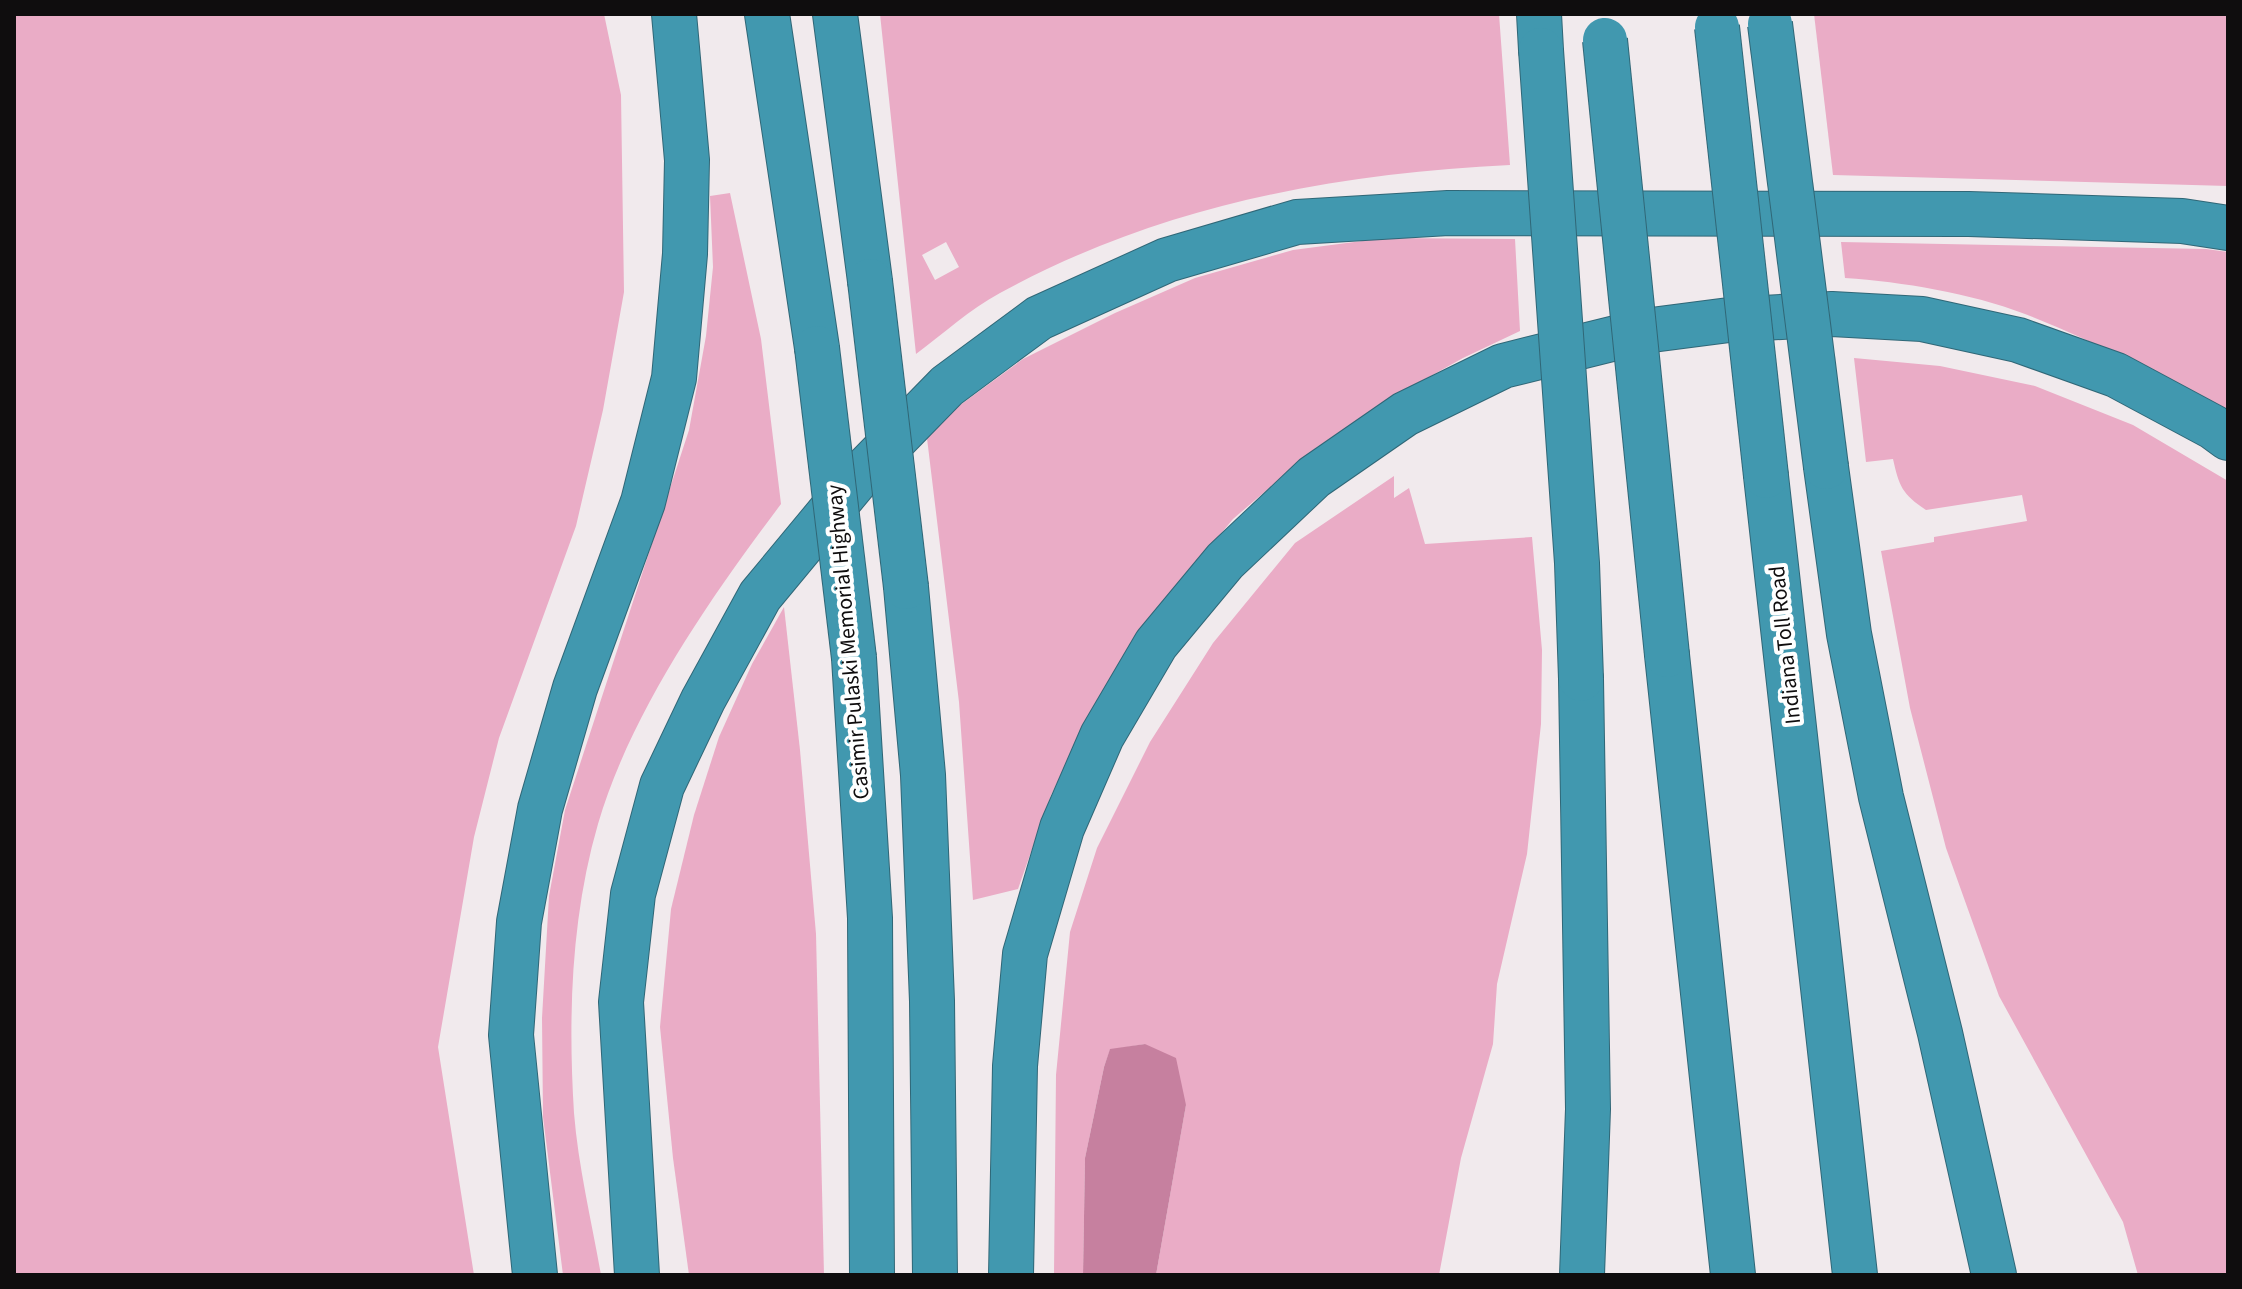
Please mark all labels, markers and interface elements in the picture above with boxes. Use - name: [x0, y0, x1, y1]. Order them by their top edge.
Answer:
- street label: Casimir Pulaski Memorial Highway: [818, 482, 878, 801]
- street label: Indiana Toll Road: [1761, 564, 1809, 726]

